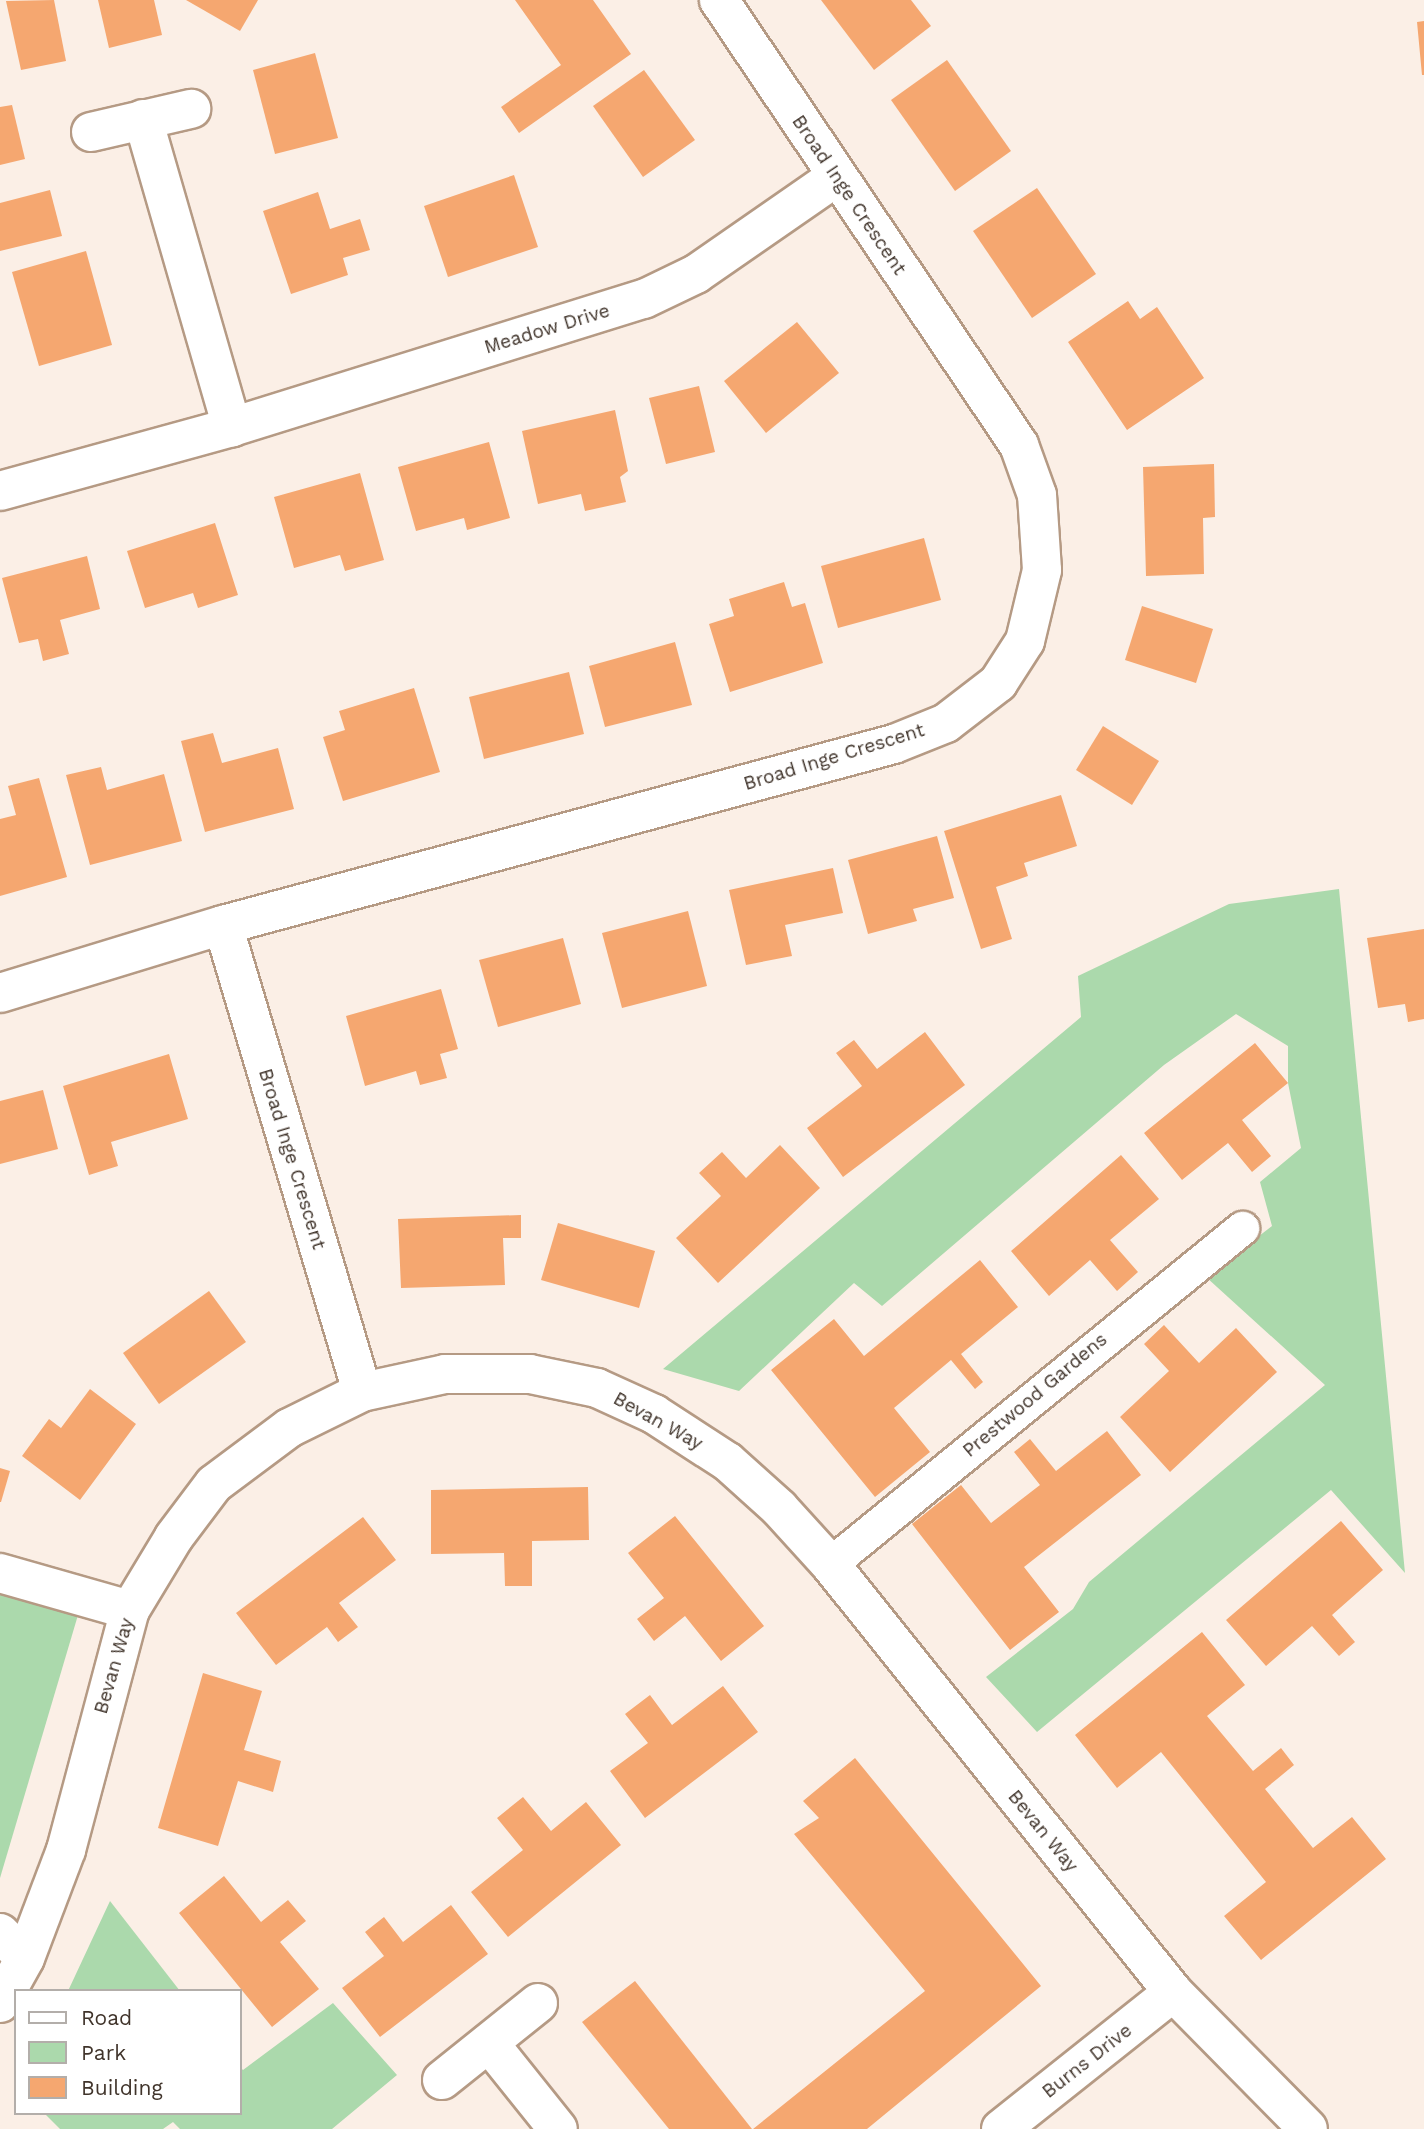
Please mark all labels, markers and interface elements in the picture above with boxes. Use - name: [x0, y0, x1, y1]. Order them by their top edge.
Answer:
- street label: Broad Inge Crescent: [787, 111, 911, 279]
- street label: Meadow Drive: [481, 299, 613, 359]
- street label: Broad Inge Crescent: [741, 719, 927, 795]
- street label: Broad Inge Crescent: [254, 1066, 330, 1252]
- street label: Prestwood Gardens: [958, 1328, 1112, 1462]
- street label: Bevan Way: [609, 1387, 707, 1455]
- street label: Bevan Way: [89, 1615, 139, 1717]
- street label: Bevan Way: [1003, 1785, 1083, 1877]
- legend: [14, 1989, 242, 2115]
- text: Road: [81, 2005, 132, 2030]
- street label: Burns Drive: [1038, 2019, 1136, 2103]
- text: Park: [81, 2040, 126, 2065]
- text: Building: [81, 2075, 163, 2100]

